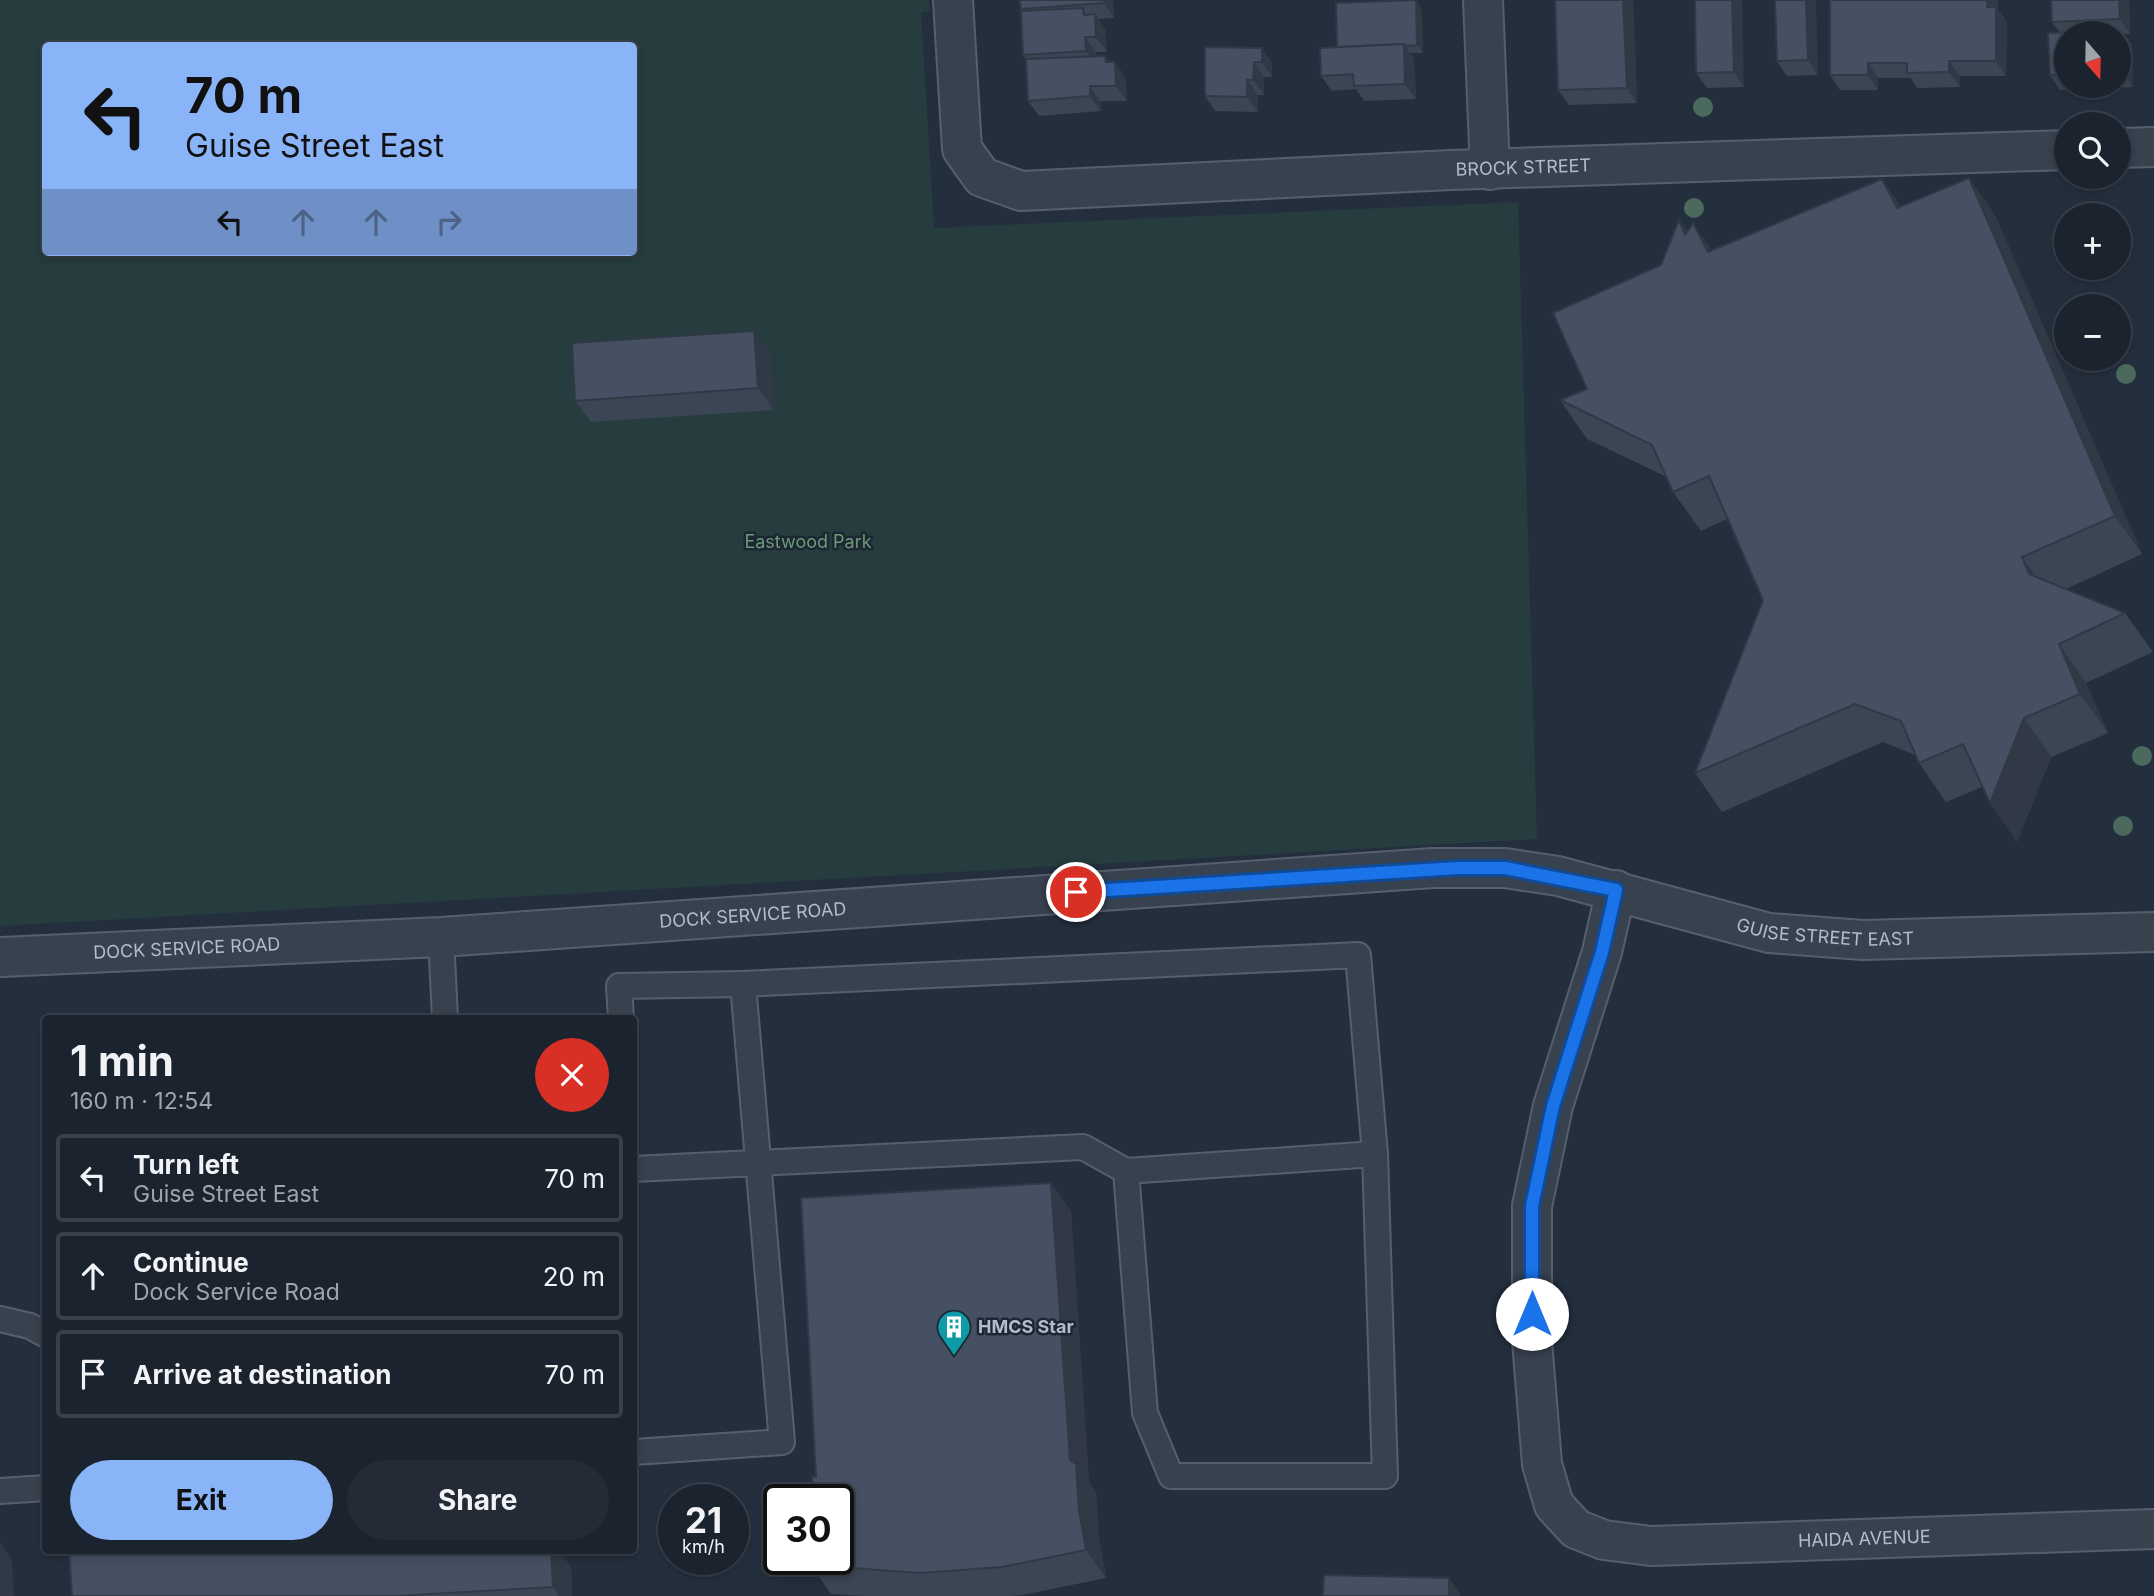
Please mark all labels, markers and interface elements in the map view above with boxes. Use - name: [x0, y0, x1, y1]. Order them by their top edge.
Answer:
- north arrow: [2054, 21, 2132, 98]
- map controls: [2054, 21, 2131, 371]
- text: 70 m: [185, 66, 302, 125]
- icon: left: [70, 70, 161, 161]
- button: search: [2054, 112, 2131, 189]
- text: Guise Street East: [185, 126, 444, 165]
- street label: BROCK STREET: [1455, 154, 1591, 180]
- icon: left: [211, 203, 249, 241]
- icon: ahead: [284, 203, 322, 241]
- icon: ahead: [357, 203, 395, 241]
- icon: right: [430, 203, 468, 241]
- button: +: [2054, 203, 2131, 280]
- button: −: [2054, 294, 2131, 371]
- park label: Eastwood Park: [744, 531, 872, 552]
- pin: [1046, 862, 1106, 922]
- icon: arrive: [1057, 873, 1095, 911]
- street label: DOCK SERVICE ROAD: [659, 898, 847, 932]
- street label: GUISE STREET EAST: [1734, 914, 1914, 950]
- street label: DOCK SERVICE ROAD: [93, 933, 281, 963]
- text: 1 min: [70, 1035, 174, 1086]
- button: close: [535, 1038, 609, 1112]
- text: 160 m · 12:54: [70, 1087, 213, 1115]
- text: Turn left: [133, 1149, 239, 1180]
- icon: left: [74, 1159, 112, 1197]
- text: 70 m: [544, 1163, 605, 1194]
- text: Guise Street East: [133, 1180, 319, 1208]
- text: Continue: [133, 1247, 249, 1278]
- icon: ahead: [74, 1257, 112, 1295]
- text: 20 m: [543, 1261, 605, 1292]
- position arrow: [1495, 1277, 1569, 1351]
- text: Dock Service Road: [133, 1278, 340, 1306]
- building icon: HMCS Star: [935, 1308, 973, 1357]
- place label: HMCS Star: [978, 1316, 1074, 1337]
- icon: arrive: [74, 1355, 112, 1393]
- text: Arrive at destination: [133, 1359, 392, 1390]
- text: 70 m: [544, 1359, 605, 1390]
- button: Exit: [70, 1460, 333, 1540]
- button: Share: [347, 1460, 609, 1540]
- speed limit sign: 30: [763, 1484, 854, 1575]
- text: 21: [685, 1499, 722, 1541]
- street label: HAIDA AVENUE: [1798, 1526, 1931, 1551]
- text: km/h: [682, 1536, 725, 1557]

